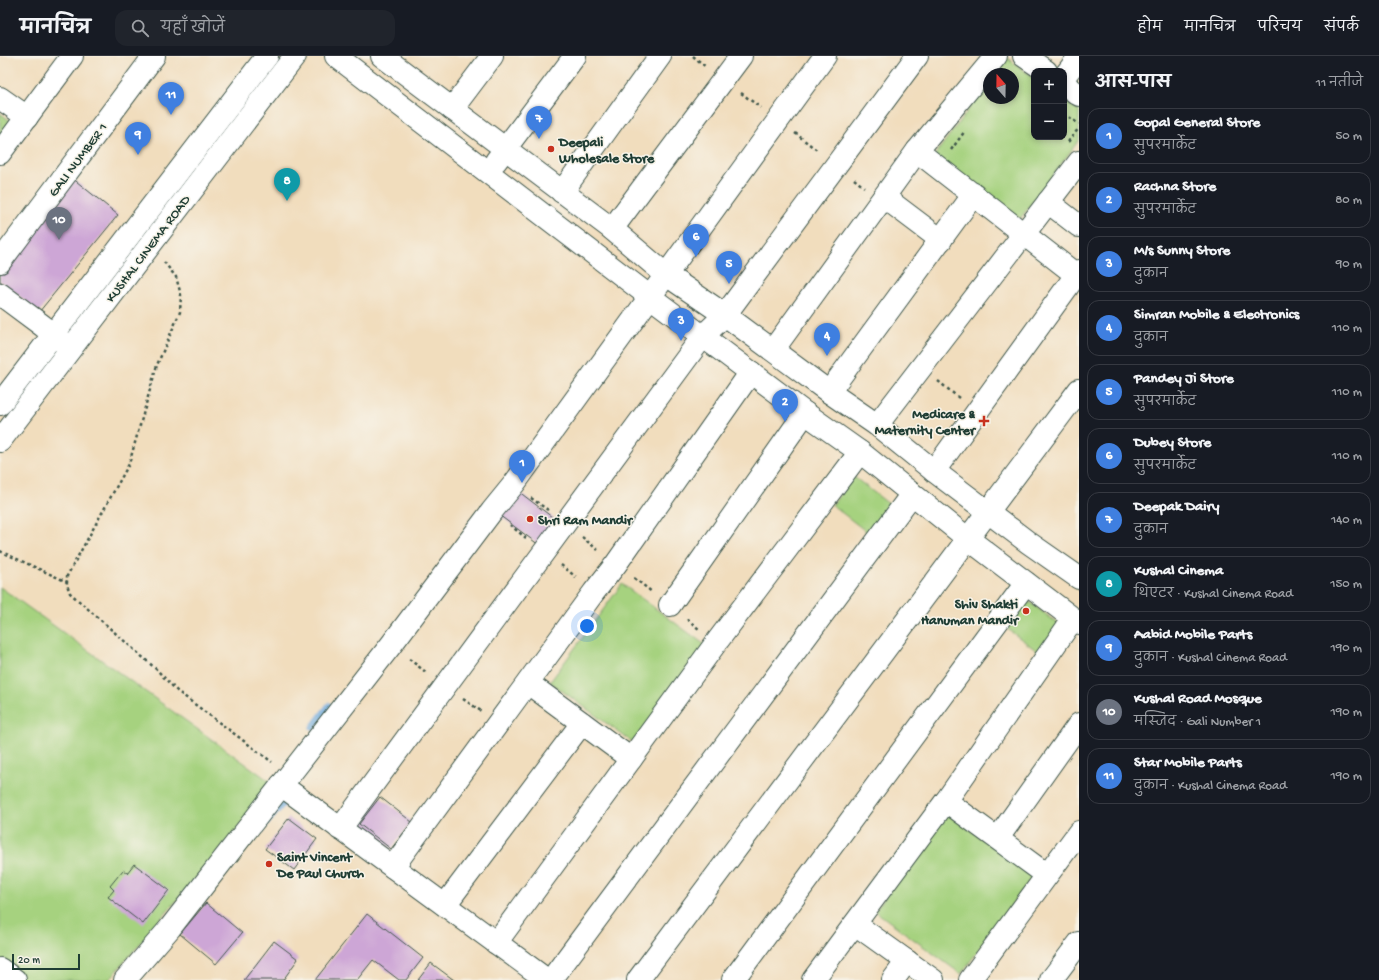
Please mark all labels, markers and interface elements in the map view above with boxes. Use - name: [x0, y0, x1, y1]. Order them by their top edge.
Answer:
- search box: [115, 10, 395, 46]
- icon: search: [129, 17, 151, 39]
- text: मानचित्र: [20, 18, 91, 41]
- text: यहाँ खोजें: [161, 20, 225, 38]
- text: होम: [1138, 20, 1162, 37]
- text: मानचित्र: [1184, 20, 1236, 37]
- text: परिचय: [1258, 20, 1302, 37]
- text: संपर्क: [1324, 20, 1359, 37]
- north arrow: [983, 68, 1019, 104]
- map controls: [1031, 68, 1067, 140]
- button: +: [1031, 68, 1067, 104]
- text: आस-पास: [1095, 74, 1171, 94]
- text: 11 नतीजे: [1316, 76, 1363, 91]
- pin: 11: [158, 82, 184, 115]
- button: −: [1031, 104, 1067, 140]
- pin: 7: [526, 106, 552, 139]
- text: Gopal General Store: [1134, 114, 1260, 132]
- street label: GALI NUMBER 1: [46, 120, 112, 201]
- pin: 9: [125, 122, 151, 155]
- text: 1: [1106, 129, 1112, 144]
- text: 50 m: [1335, 129, 1362, 144]
- place label: Deepali Wholesale Store: [557, 135, 655, 168]
- text: सुपरमार्केट: [1134, 139, 1196, 154]
- marker: Deepali Wholesale Store: [546, 144, 556, 154]
- pin: 8: [274, 168, 300, 201]
- text: Rachna Store: [1134, 178, 1216, 196]
- street label: KUSHAL CINEMA ROAD: [103, 192, 195, 307]
- text: 2: [1106, 193, 1112, 208]
- text: 80 m: [1335, 193, 1362, 208]
- text: सुपरमार्केट: [1134, 203, 1196, 218]
- pin: 10: [46, 207, 72, 240]
- pin: 6: [683, 224, 709, 257]
- text: M/s Sunny Store: [1134, 242, 1230, 260]
- pin: 5: [716, 251, 742, 284]
- text: 3: [1106, 257, 1112, 272]
- text: 90 m: [1336, 257, 1362, 272]
- text: दुकान: [1134, 267, 1168, 282]
- text: Simran Mobile & Electronics: [1134, 306, 1299, 324]
- pin: 3: [668, 308, 694, 341]
- text: 4: [1106, 321, 1112, 336]
- text: 110 m: [1332, 321, 1362, 336]
- pin: 4: [814, 323, 840, 356]
- text: दुकान: [1134, 331, 1168, 346]
- text: Pandey Ji Store: [1134, 370, 1234, 388]
- text: 5: [1106, 385, 1112, 400]
- text: 110 m: [1332, 385, 1362, 400]
- pin: 2: [772, 389, 798, 422]
- text: सुपरमार्केट: [1134, 395, 1196, 410]
- place label: Medicare & Maternity Center: [875, 407, 977, 440]
- marker: Medicare & Maternity Center: [978, 415, 990, 427]
- text: Dubey Store: [1134, 434, 1211, 452]
- text: 6: [1106, 449, 1112, 464]
- text: 110 m: [1332, 449, 1362, 464]
- pin: 1: [509, 450, 535, 483]
- text: सुपरमार्केट: [1134, 459, 1196, 474]
- text: Deepak Dairy: [1134, 498, 1219, 516]
- place label: Shri Ram Mandir: [538, 513, 634, 530]
- text: 7: [1106, 513, 1112, 528]
- text: 140 m: [1331, 513, 1362, 528]
- marker: Shri Ram Mandir: [525, 514, 535, 524]
- text: दुकान: [1134, 523, 1168, 538]
- text: Kushal Cinema: [1134, 562, 1223, 580]
- text: 8: [1105, 577, 1113, 592]
- text: 150 m: [1330, 577, 1362, 592]
- text: थिएटर · Kushal Cinema Road: [1134, 587, 1293, 602]
- place label: Shiv Shakti Hanuman Mandir: [921, 597, 1020, 630]
- marker: Shiv Shakti Hanuman Mandir: [1021, 606, 1031, 616]
- your location: [577, 616, 597, 636]
- text: Aabid Mobile Parts: [1134, 626, 1252, 644]
- text: 9: [1106, 641, 1112, 656]
- text: 190 m: [1331, 641, 1362, 656]
- text: दुकान · Kushal Cinema Road: [1134, 651, 1287, 666]
- text: Kushal Road Mosque: [1134, 690, 1262, 708]
- text: 10: [1103, 705, 1115, 720]
- text: 190 m: [1331, 705, 1362, 720]
- text: मस्जिद · Gali Number 1: [1134, 715, 1261, 730]
- text: Star Mobile Parts: [1134, 754, 1242, 772]
- text: 11: [1104, 769, 1114, 784]
- text: 190 m: [1331, 769, 1362, 784]
- text: दुकान · Kushal Cinema Road: [1134, 779, 1287, 794]
- place label: Saint Vincent De Paul Church: [275, 850, 365, 883]
- marker: Saint Vincent De Paul Church: [264, 859, 274, 869]
- scale bar: [12, 952, 80, 971]
- text: 20 m: [18, 955, 40, 967]

